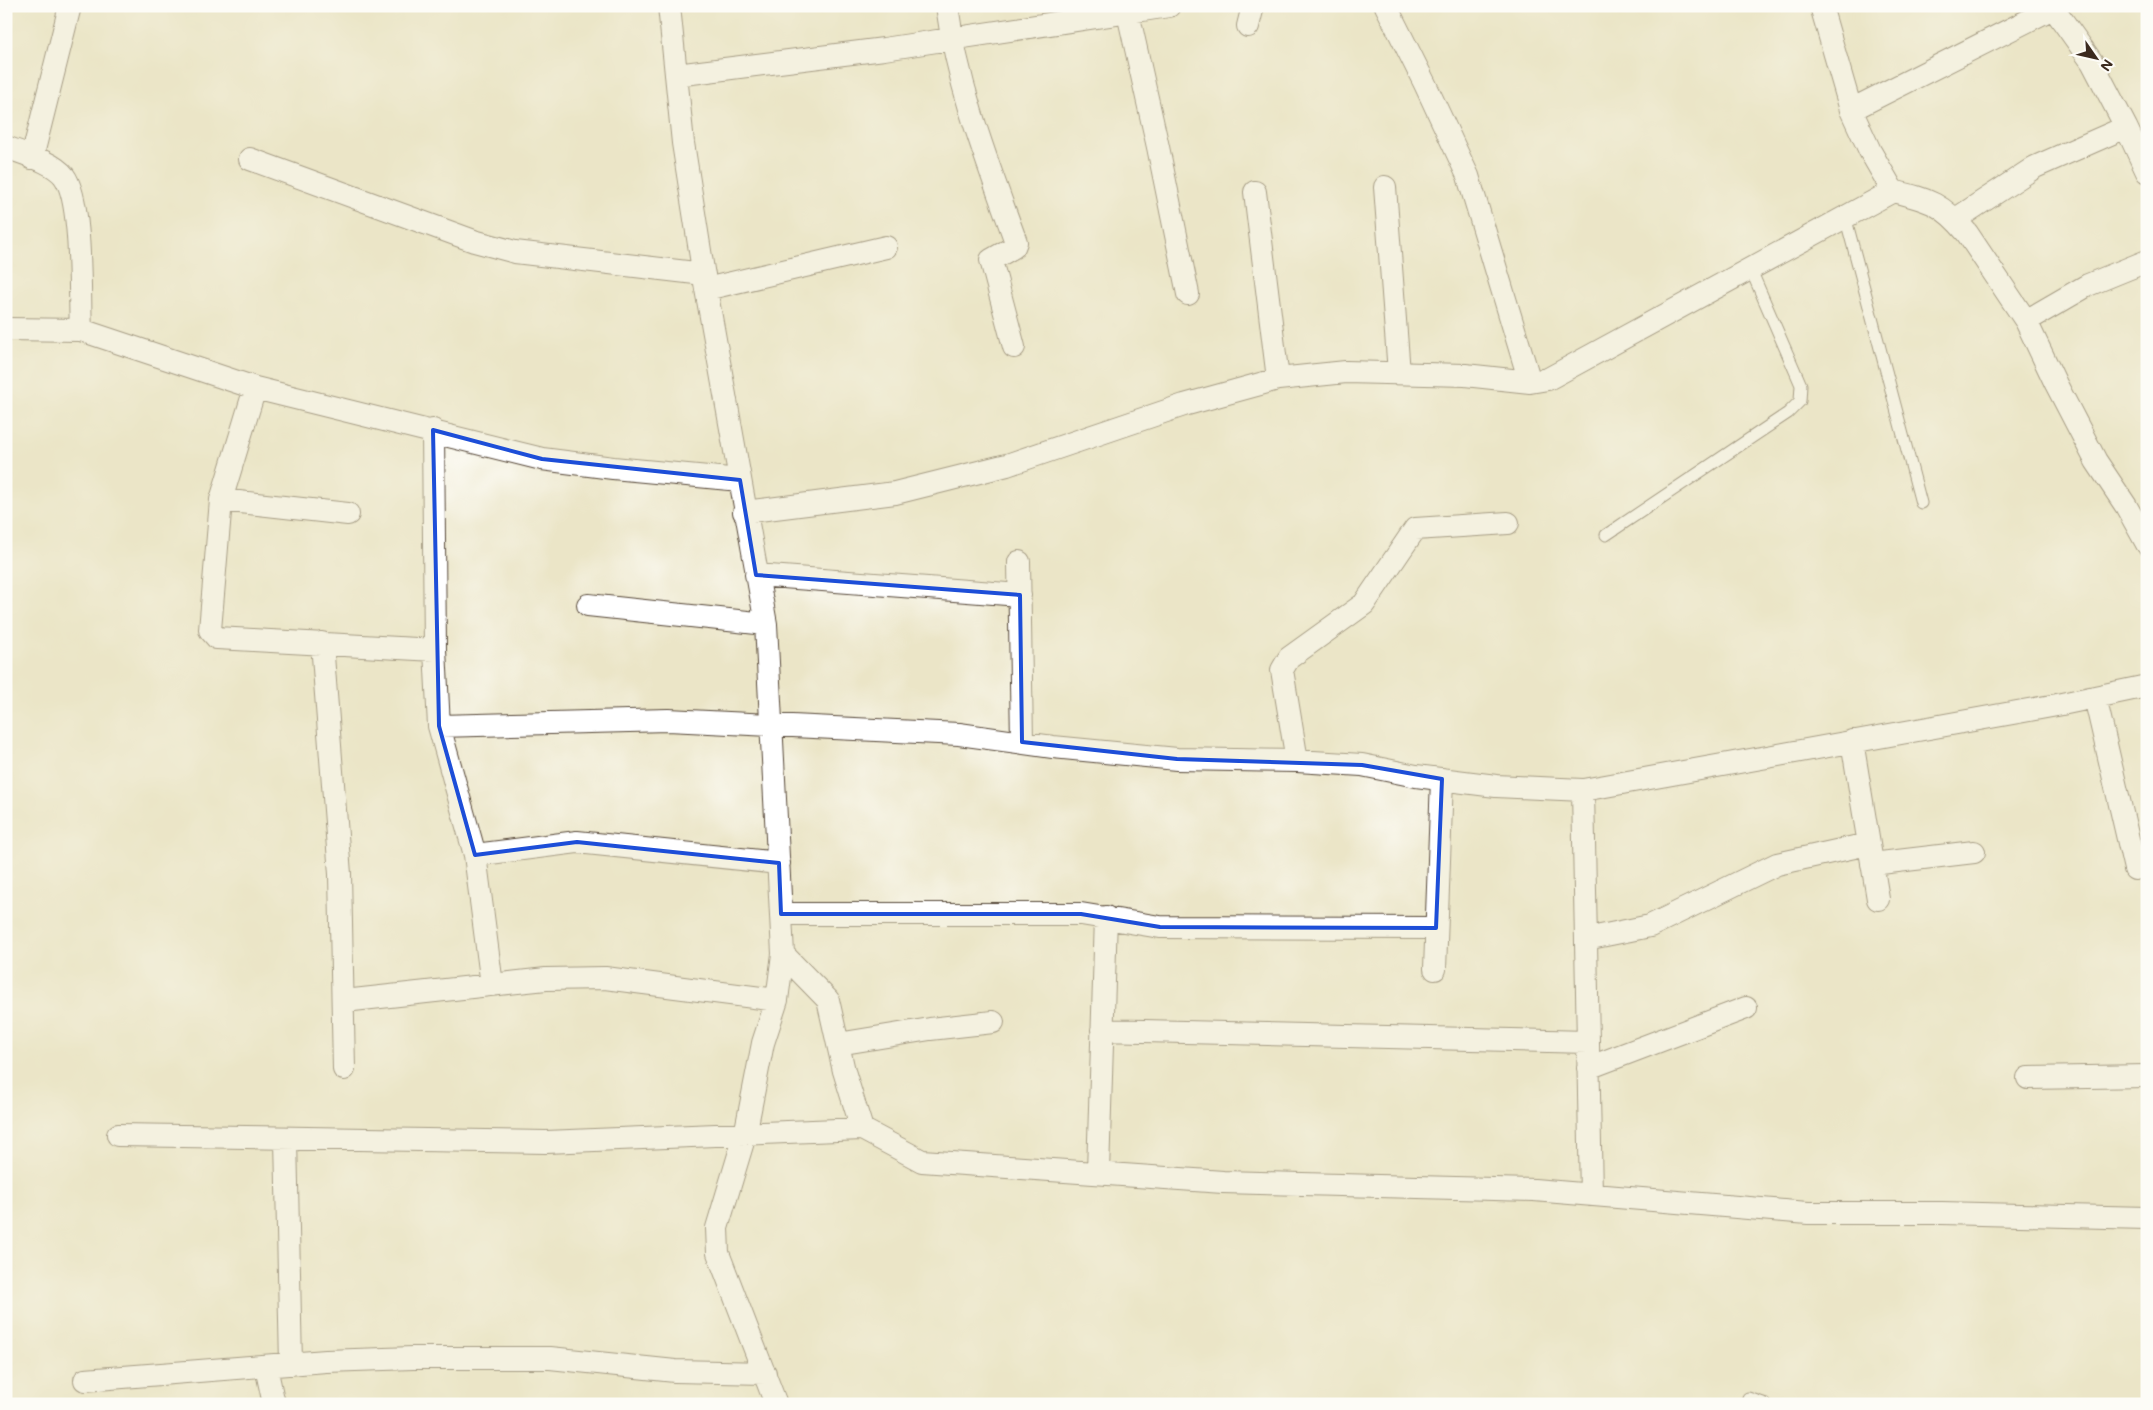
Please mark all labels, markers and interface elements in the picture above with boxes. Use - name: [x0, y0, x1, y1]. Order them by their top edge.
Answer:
- north arrow: [2070, 32, 2120, 82]
- text: N: [2096, 56, 2118, 75]

